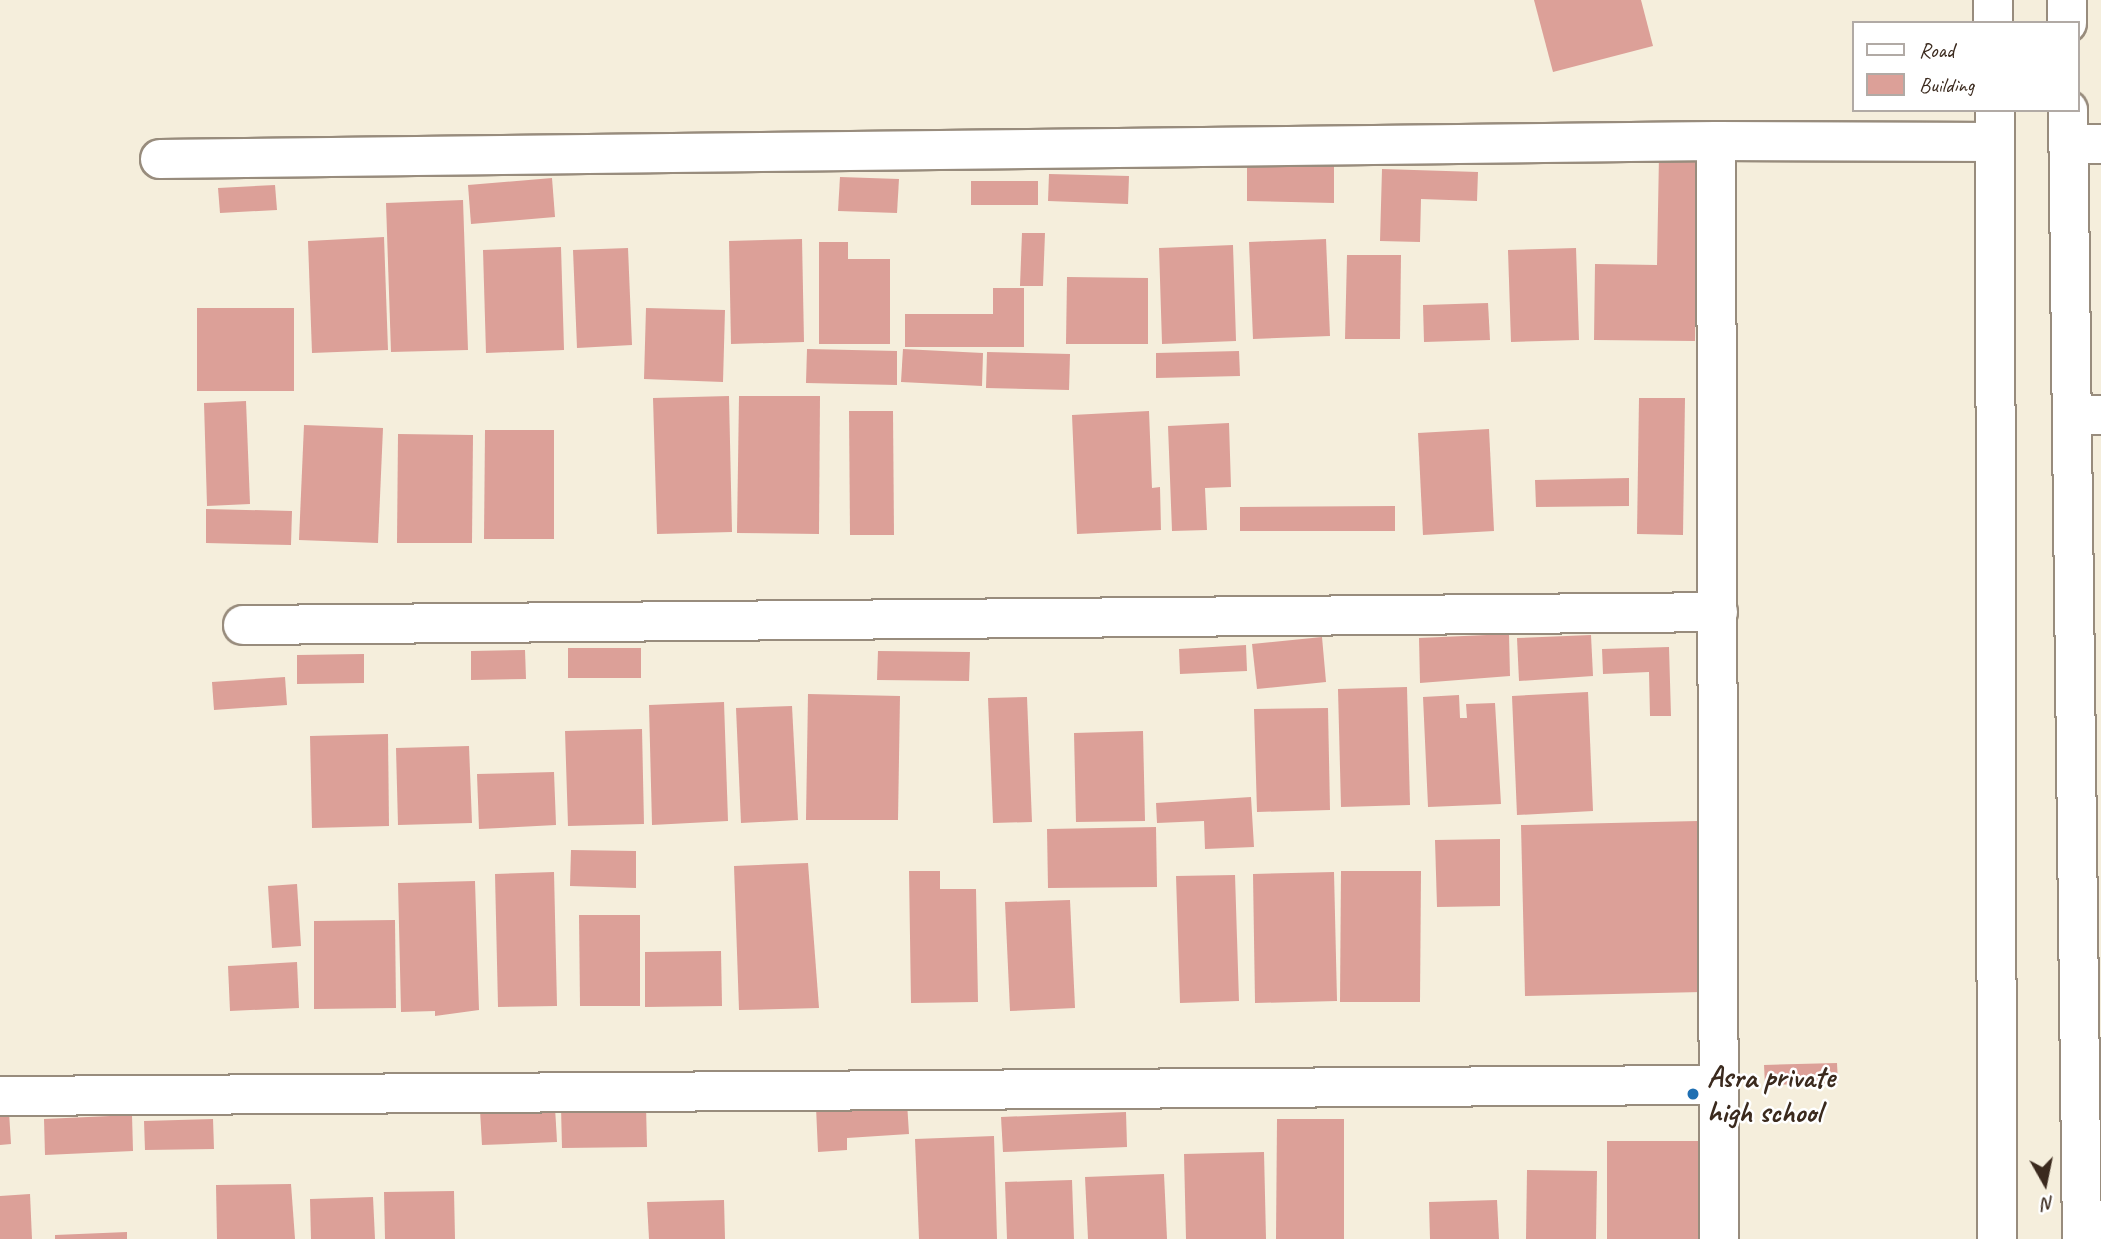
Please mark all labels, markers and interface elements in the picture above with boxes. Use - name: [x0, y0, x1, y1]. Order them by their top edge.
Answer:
- legend: [1853, 21, 2080, 112]
- text: Road: [1919, 37, 1954, 63]
- text: Building: [1919, 72, 1974, 98]
- place label: Asra private high school: [1707, 1059, 1834, 1130]
- marker: Asra private high school: [1685, 1086, 1701, 1102]
- north arrow: [2010, 1148, 2080, 1218]
- text: N: [2041, 1191, 2056, 1217]

